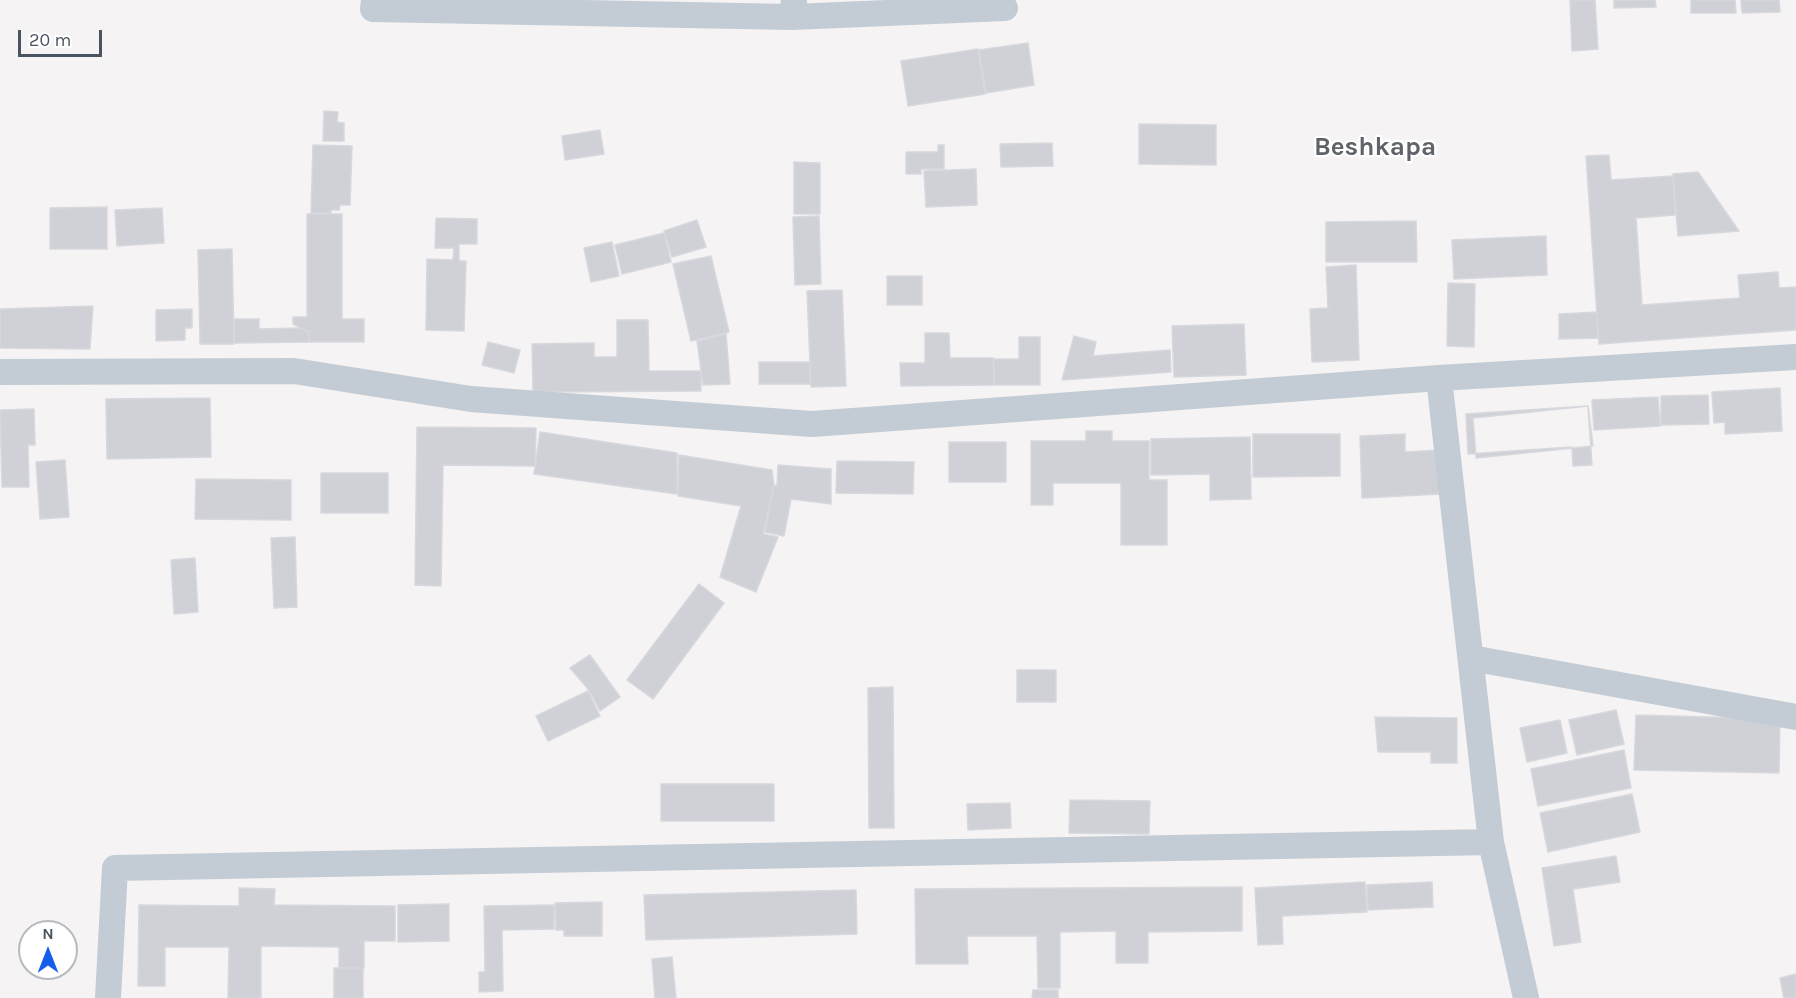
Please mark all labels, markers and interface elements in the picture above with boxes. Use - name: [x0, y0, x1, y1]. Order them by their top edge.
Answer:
- scale bar: [21, 18, 105, 56]
- text: 20 m: [29, 29, 71, 51]
- district label: Beshkapa: [1314, 132, 1436, 164]
- north arrow: [18, 920, 78, 980]
- text: N: [42, 924, 54, 943]

